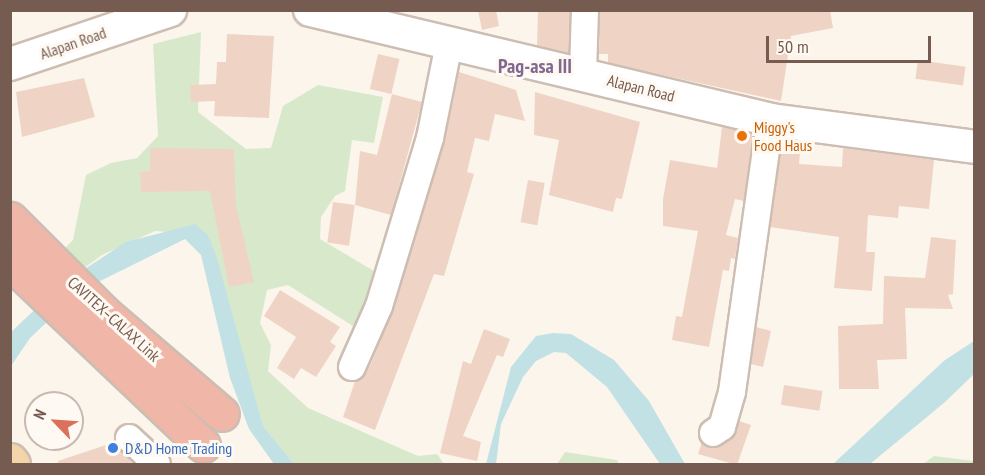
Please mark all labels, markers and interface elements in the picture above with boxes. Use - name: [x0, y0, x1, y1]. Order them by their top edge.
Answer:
- street label: Alapan Road: [37, 23, 109, 63]
- scale bar: [769, 24, 934, 62]
- text: 50 m: [777, 35, 809, 58]
- district label: Pag-asa III: [498, 54, 572, 78]
- street label: Alapan Road: [605, 70, 677, 106]
- place label: Miggy's Food Haus: [754, 117, 812, 155]
- marker: Miggy's Food Haus: [735, 129, 749, 143]
- street label: CAVITEX–CALAX Link: [64, 273, 164, 365]
- north arrow: [24, 391, 84, 451]
- text: N: [29, 406, 50, 422]
- place label: D&D Home Trading: [125, 438, 233, 458]
- marker: D&D Home Trading: [106, 441, 120, 455]

